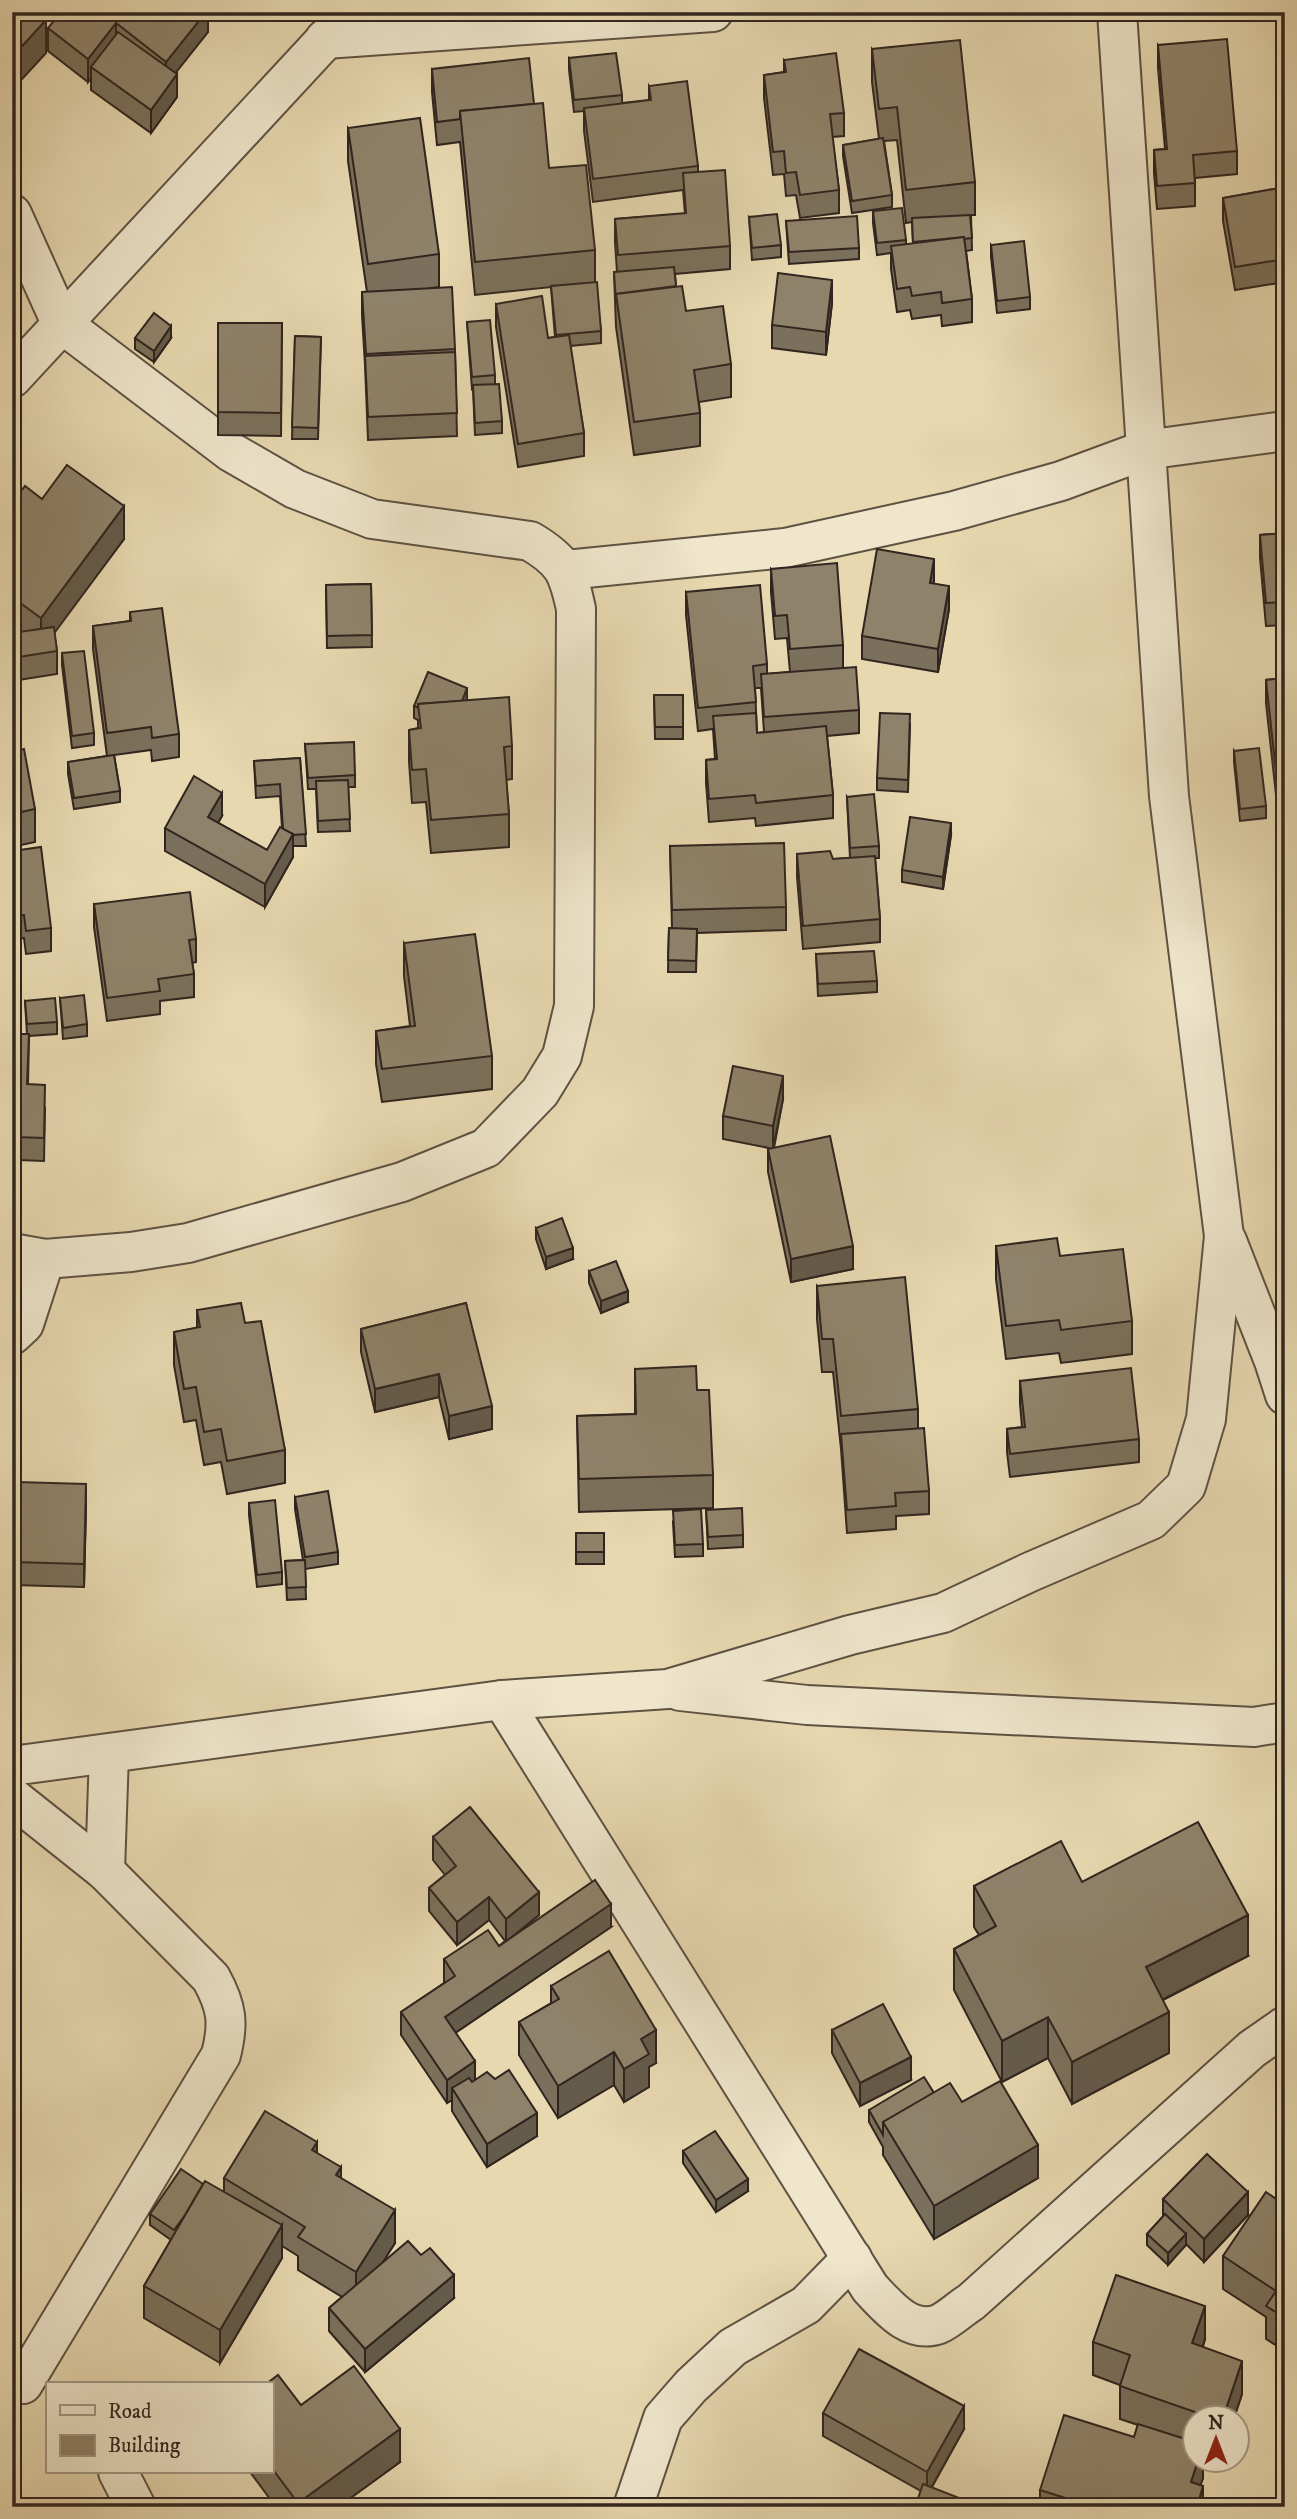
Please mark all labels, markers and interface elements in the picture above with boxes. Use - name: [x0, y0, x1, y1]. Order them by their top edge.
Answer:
- legend: [46, 2382, 273, 2474]
- text: Road: [108, 2399, 152, 2425]
- north arrow: [1182, 2404, 1252, 2474]
- text: N: [1208, 2412, 1224, 2435]
- text: Building: [108, 2433, 181, 2459]

